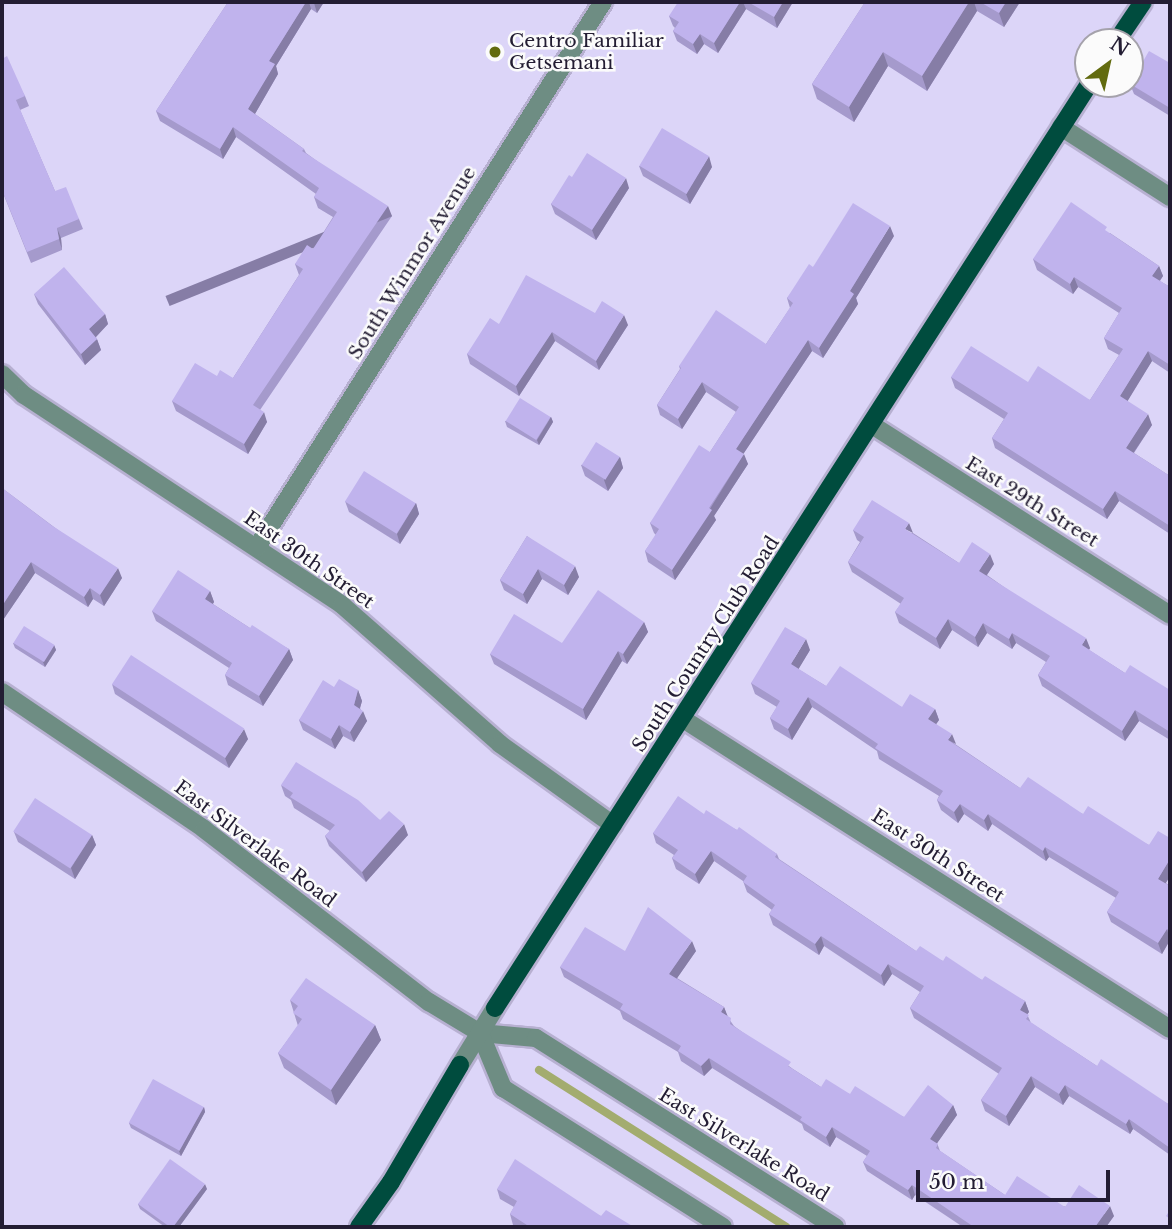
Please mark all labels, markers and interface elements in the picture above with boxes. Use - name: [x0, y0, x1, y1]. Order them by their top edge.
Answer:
- north arrow: [1074, 28, 1144, 98]
- place label: Centro Familiar Getsemani: [509, 30, 664, 74]
- text: N: [1106, 32, 1133, 61]
- marker: Centro Familiar Getsemani: [487, 44, 503, 60]
- street label: South Winmor Avenue: [343, 162, 481, 364]
- street label: East 29th Street: [961, 452, 1103, 552]
- street label: East 30th Street: [240, 507, 378, 613]
- street label: South Country Club Road: [628, 532, 784, 756]
- street label: East Silverlake Road: [170, 776, 340, 912]
- street label: East 30th Street: [867, 805, 1009, 907]
- street label: East Silverlake Road: [655, 1083, 833, 1207]
- scale bar: [920, 1156, 1114, 1200]
- text: 50 m: [929, 1169, 984, 1195]

